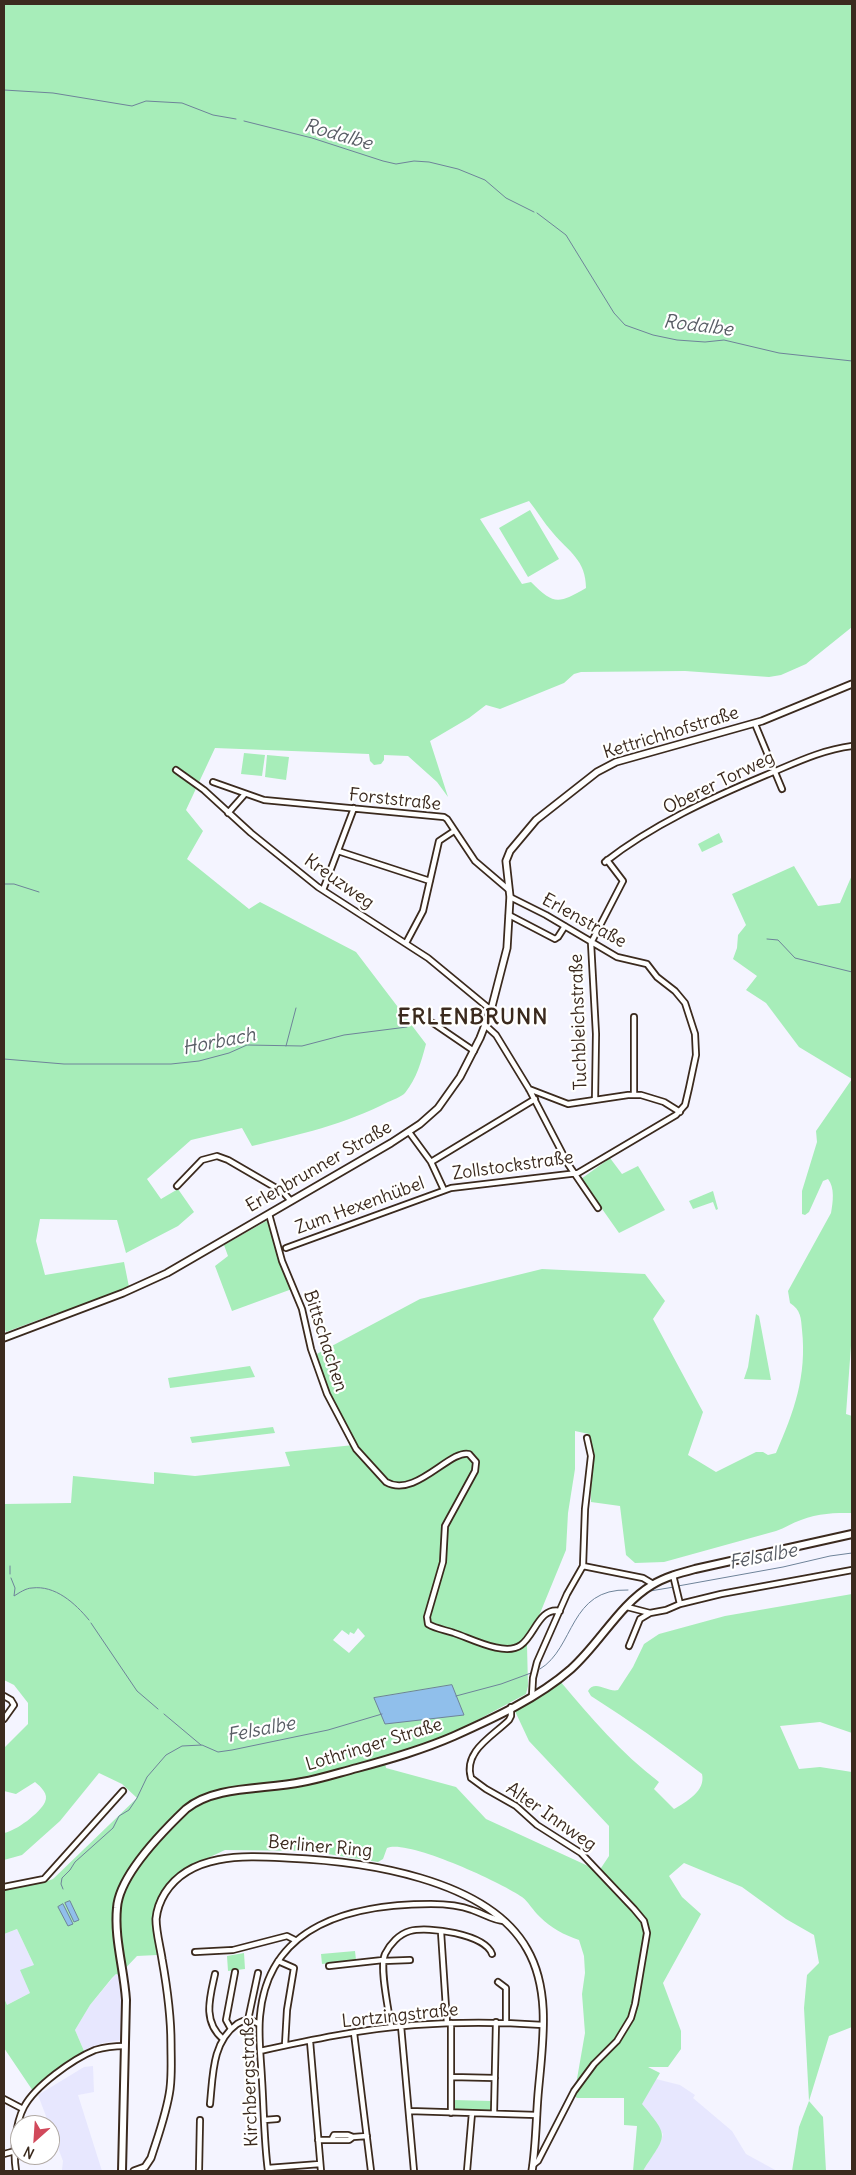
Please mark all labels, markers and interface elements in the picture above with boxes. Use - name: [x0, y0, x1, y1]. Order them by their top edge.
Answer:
- water label: Rodalbe: [301, 114, 375, 156]
- water label: Rodalbe: [662, 310, 734, 342]
- street label: Kettrichhofstraße: [600, 702, 742, 764]
- street label: Oberer Torweg: [660, 747, 778, 819]
- street label: Forststraße: [348, 784, 442, 816]
- street label: Kreuzweg: [300, 850, 378, 914]
- street label: Erlenstraße: [538, 889, 630, 953]
- street label: Tuchbleichstraße: [566, 953, 592, 1091]
- district label: ERLENBRUNN: [396, 1005, 550, 1031]
- water label: Horbach: [181, 1024, 257, 1060]
- street label: Erlenbrunner Straße: [242, 1116, 396, 1218]
- street label: Zollstockstraße: [451, 1147, 575, 1185]
- street label: Zum Hexenhübel: [292, 1173, 428, 1239]
- street label: Bittschachen: [298, 1287, 352, 1395]
- water label: Felsalbe: [727, 1539, 799, 1575]
- water label: Felsalbe: [225, 1712, 297, 1748]
- street label: Lothringer Straße: [303, 1714, 445, 1776]
- street label: Alter Innweg: [502, 1778, 600, 1856]
- street label: Berliner Ring: [267, 1832, 373, 1862]
- street label: Lortzingstraße: [341, 1999, 459, 2033]
- street label: Kirchbergstraße: [237, 2017, 263, 2147]
- north arrow: [10, 2115, 60, 2165]
- text: N: [21, 2142, 37, 2163]

